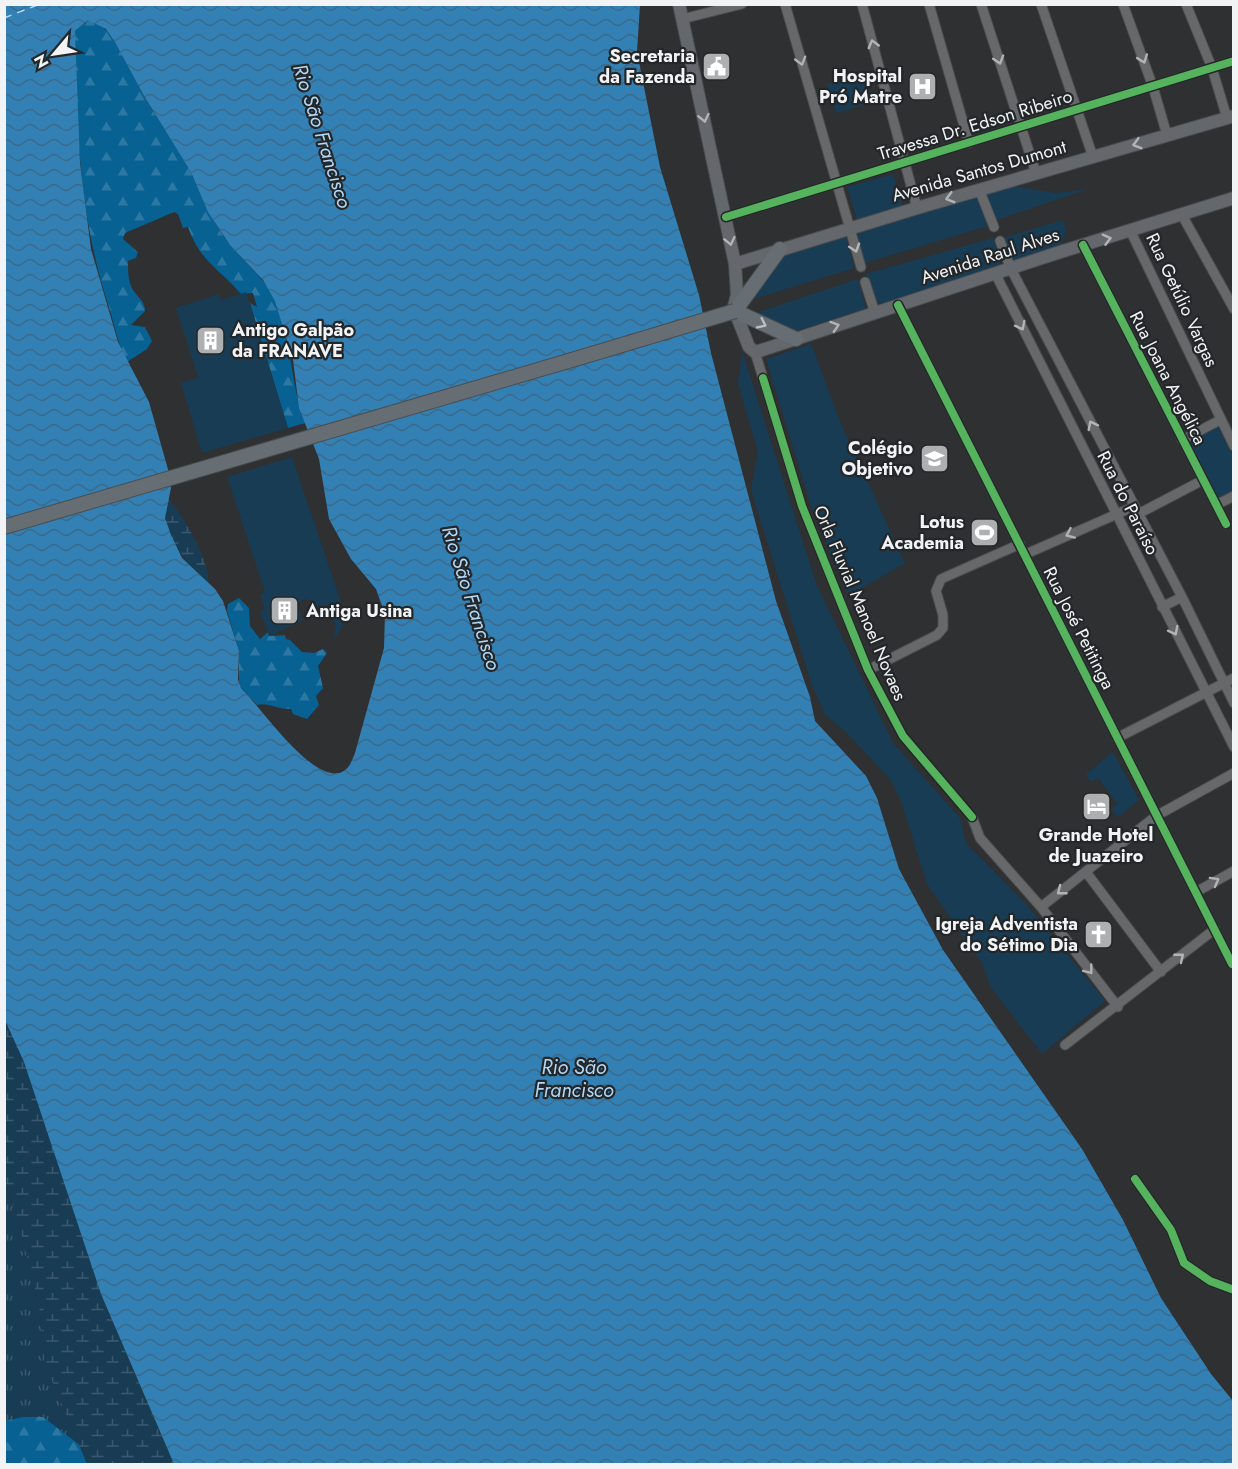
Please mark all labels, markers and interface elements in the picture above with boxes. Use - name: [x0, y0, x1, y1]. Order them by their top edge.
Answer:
- north arrow: [24, 24, 84, 84]
- one-way arrow: [867, 39, 880, 49]
- place label: Secretaria da Fazenda: [599, 43, 695, 90]
- text: N: [28, 50, 54, 72]
- public building icon: Secretaria da Fazenda: [700, 50, 732, 82]
- one-way arrow: [991, 54, 1004, 65]
- one-way arrow: [1136, 54, 1149, 64]
- one-way arrow: [794, 55, 806, 66]
- water label: Rio São Francisco: [285, 60, 359, 212]
- place label: Hospital Pró Matre: [819, 63, 902, 110]
- hospital icon: Hospital Pró Matre: [907, 70, 939, 102]
- street label: Travessa Dr. Edson Ribeiro: [875, 83, 1076, 167]
- one-way arrow: [697, 112, 710, 122]
- street label: Avenida Santos Dumont: [889, 133, 1070, 208]
- one-way arrow: [1132, 137, 1143, 149]
- one-way arrow: [945, 191, 956, 203]
- street label: Avenida Raul Alves: [917, 221, 1063, 291]
- street label: Rua Getúlio Vargas: [1139, 229, 1225, 371]
- one-way arrow: [1102, 233, 1112, 246]
- one-way arrow: [723, 235, 736, 245]
- one-way arrow: [848, 242, 860, 253]
- street label: Rua Joana Angélica: [1123, 307, 1213, 449]
- place label: Antigo Galpão da FRANAVE: [231, 317, 354, 364]
- one-way arrow: [756, 317, 767, 329]
- one-way arrow: [1013, 319, 1025, 330]
- one-way arrow: [829, 321, 840, 333]
- building icon: Antigo Galpão da FRANAVE: [195, 324, 227, 356]
- one-way arrow: [1087, 421, 1099, 432]
- place label: Colégio Objetivo: [841, 435, 913, 482]
- school or university icon: Colégio Objetivo: [918, 442, 950, 474]
- street label: Rua do Paraíso: [1091, 446, 1165, 560]
- street label: Orla Fluvial Manoel Novaes: [807, 501, 913, 705]
- place label: Lotus Academia: [880, 509, 964, 556]
- sports icon: Lotus Academia: [969, 516, 1001, 548]
- water label: Rio São Francisco: [434, 522, 508, 674]
- one-way arrow: [1066, 527, 1077, 539]
- street label: Rua José Petitinga: [1037, 562, 1121, 694]
- building icon: Antiga Usina: [269, 595, 301, 627]
- place label: Antiga Usina: [305, 598, 412, 624]
- one-way arrow: [1167, 625, 1179, 636]
- hotel icon: Grande Hotel de Juazeiro: [1080, 790, 1112, 822]
- place label: Grande Hotel de Juazeiro: [1039, 822, 1153, 869]
- one-way arrow: [1209, 877, 1219, 889]
- one-way arrow: [1057, 884, 1068, 895]
- place label: Igreja Adventista do Sétimo Dia: [935, 911, 1078, 958]
- church icon: Igreja Adventista do Sétimo Dia: [1083, 918, 1115, 950]
- one-way arrow: [1173, 953, 1184, 964]
- one-way arrow: [1082, 964, 1093, 975]
- water label: Rio São Francisco: [534, 1053, 614, 1105]

